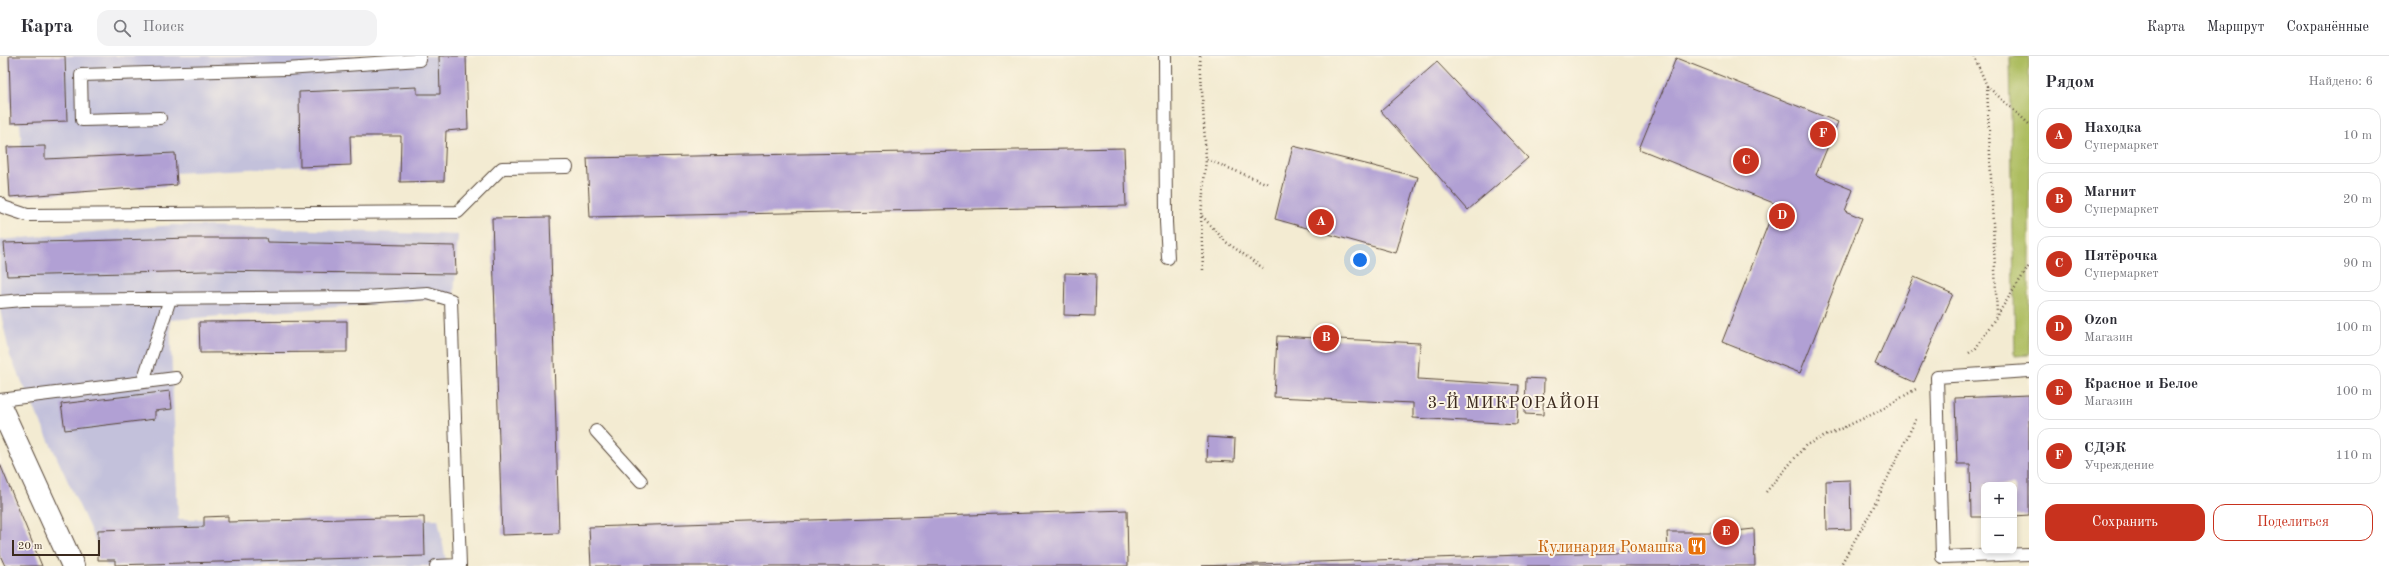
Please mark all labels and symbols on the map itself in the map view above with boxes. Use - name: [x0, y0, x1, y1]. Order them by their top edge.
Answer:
- pin: F: [1810, 119, 1836, 149]
- pin: C: [1733, 146, 1759, 176]
- pin: D: [1769, 201, 1795, 231]
- pin: A: [1308, 207, 1334, 237]
- your location: [1350, 250, 1370, 270]
- pin: B: [1313, 323, 1339, 353]
- district label: 3-Й МИКРОРАЙОН: [1428, 392, 1600, 412]
- pin: E: [1713, 517, 1739, 547]
- restaurant icon: Кулинария Ромашка: [1686, 535, 1708, 557]
- scale bar: [12, 538, 100, 557]
- place label: Кулинария Ромашка: [1538, 540, 1683, 556]

